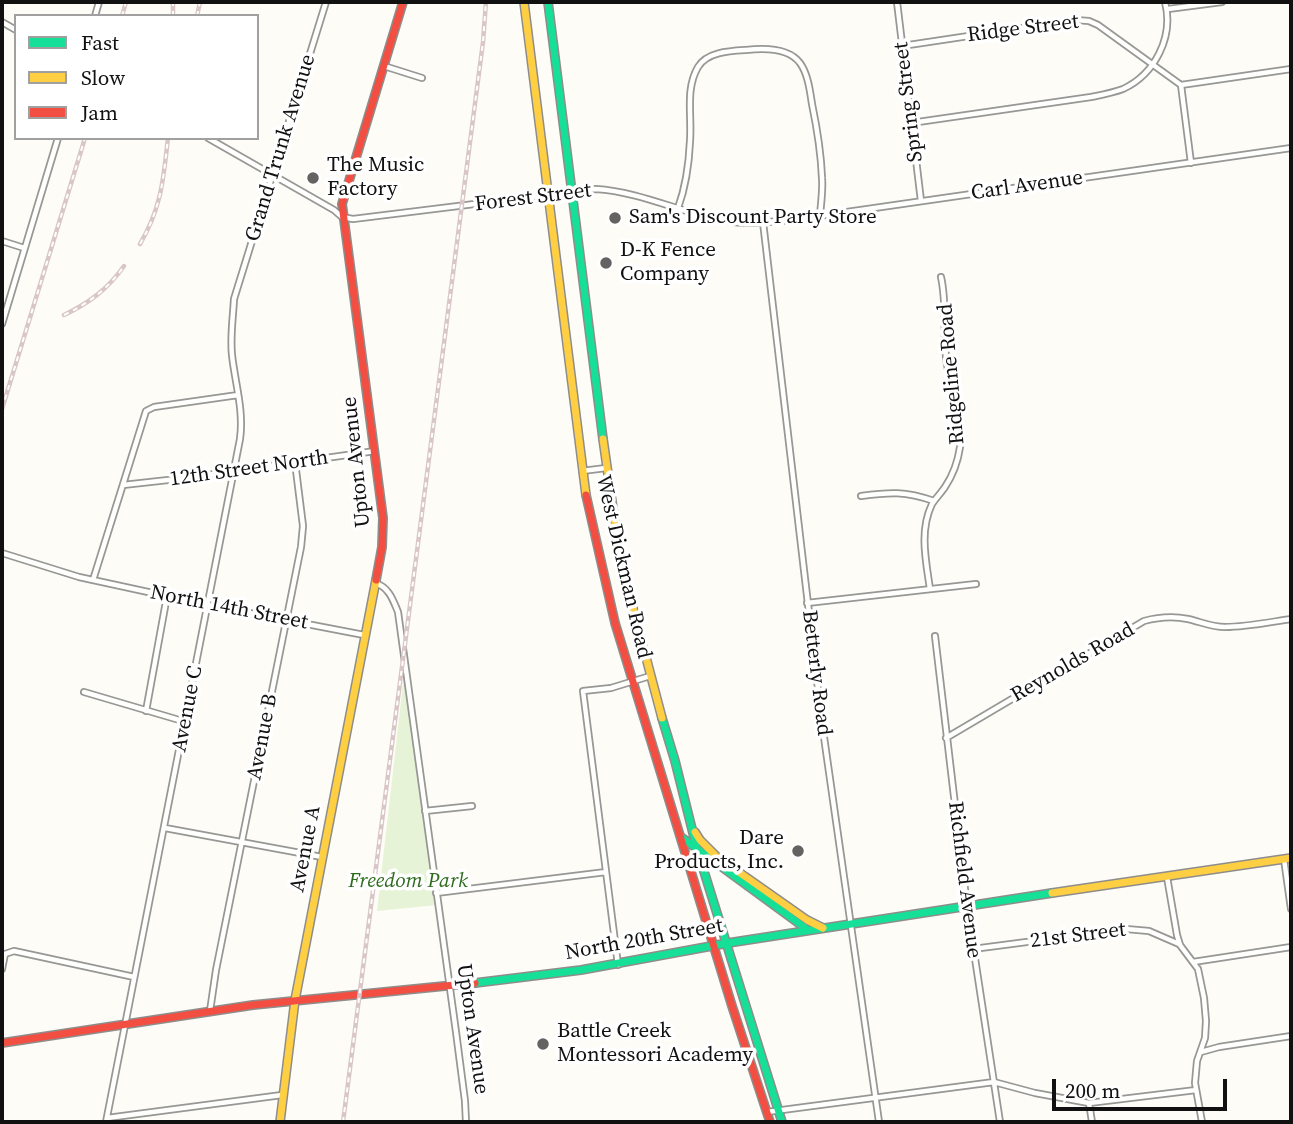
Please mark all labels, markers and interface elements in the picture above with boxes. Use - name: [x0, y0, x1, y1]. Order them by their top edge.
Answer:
- street label: Ridge Street: [966, 10, 1080, 48]
- legend: [14, 14, 259, 140]
- text: Fast: [81, 28, 119, 57]
- street label: Spring Street: [889, 41, 929, 163]
- street label: Grand Trunk Avenue: [241, 51, 321, 245]
- text: Slow: [81, 63, 125, 92]
- text: Jam: [81, 98, 118, 127]
- place label: The Music Factory: [327, 153, 424, 203]
- street label: Carl Avenue: [970, 166, 1084, 206]
- marker: The Music Factory: [305, 170, 321, 186]
- street label: Forest Street: [473, 178, 593, 218]
- place label: Sam's Discount Party Store: [629, 205, 877, 231]
- marker: Sam's Discount Party Store: [607, 210, 623, 226]
- place label: D-K Fence Company: [620, 238, 716, 288]
- marker: D-K Fence Company: [598, 255, 614, 271]
- street label: Ridgeline Road: [933, 303, 971, 445]
- street label: Upton Avenue: [338, 395, 376, 529]
- street label: 12th Street North: [168, 445, 330, 493]
- street label: West Dickman Road: [590, 473, 656, 661]
- street label: North 14th Street: [148, 580, 310, 636]
- street label: Betterly Road: [796, 609, 836, 737]
- street label: Reynolds Road: [1007, 617, 1139, 709]
- street label: Avenue C: [167, 664, 209, 754]
- street label: Avenue B: [242, 692, 284, 782]
- street label: Richfield Avenue: [942, 800, 986, 960]
- street label: Avenue A: [285, 804, 327, 894]
- place label: Dare Products, Inc.: [654, 826, 784, 876]
- marker: Dare Products, Inc.: [790, 843, 806, 859]
- park label: Freedom Park: [348, 869, 468, 895]
- street label: North 20th Street: [563, 914, 725, 966]
- street label: 21st Street: [1029, 918, 1127, 954]
- street label: Upton Avenue: [450, 962, 494, 1096]
- place label: Battle Creek Montessori Academy: [557, 1019, 753, 1069]
- marker: Battle Creek Montessori Academy: [535, 1036, 551, 1052]
- scale bar: [1055, 1064, 1230, 1108]
- text: 200 m: [1065, 1076, 1120, 1105]

